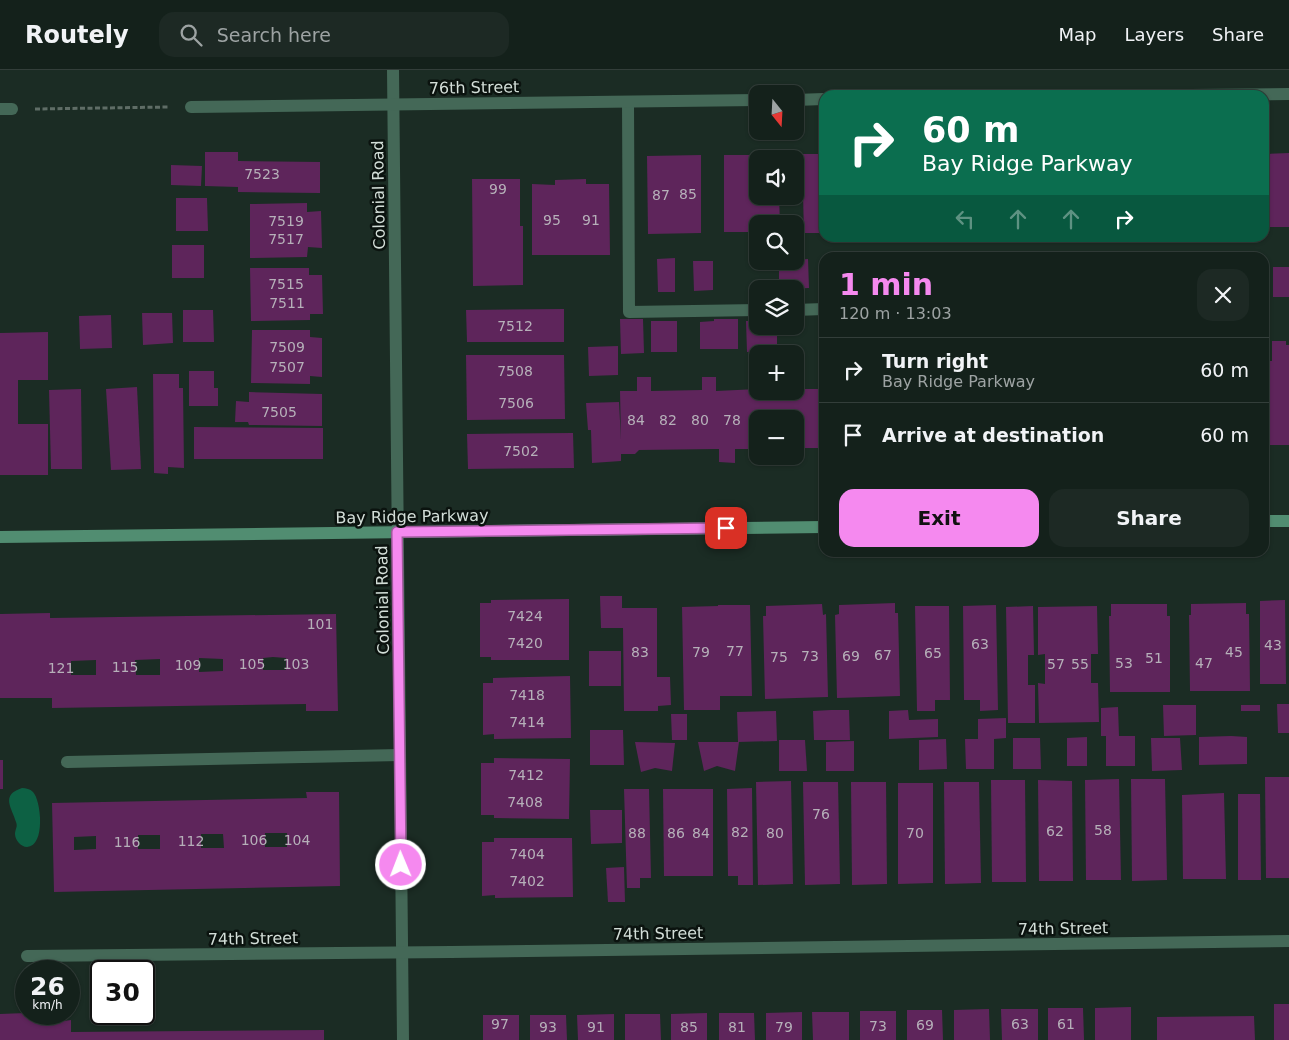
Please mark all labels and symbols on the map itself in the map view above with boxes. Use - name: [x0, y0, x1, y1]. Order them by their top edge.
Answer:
- street label: 76th Street: [429, 77, 519, 98]
- north arrow: [749, 85, 804, 140]
- street label: Colonial Road: [368, 140, 389, 250]
- house number: 7523: [244, 166, 280, 182]
- house number: 99: [489, 181, 507, 197]
- house number: 85: [679, 186, 697, 202]
- house number: 87: [652, 187, 670, 203]
- house number: 95: [543, 212, 561, 228]
- house number: 91: [582, 212, 600, 228]
- house number: 7519: [268, 213, 304, 229]
- house number: 7517: [268, 231, 304, 247]
- house number: 7515: [268, 276, 304, 292]
- house number: 7511: [269, 295, 305, 311]
- house number: 7512: [497, 318, 533, 334]
- house number: 7509: [269, 339, 305, 355]
- house number: 7507: [269, 359, 305, 375]
- house number: 7508: [497, 363, 533, 379]
- house number: 7506: [498, 395, 534, 411]
- house number: 7505: [261, 404, 297, 420]
- house number: 84: [627, 412, 645, 428]
- house number: 82: [659, 412, 677, 428]
- house number: 80: [691, 412, 709, 428]
- house number: 78: [723, 412, 741, 428]
- house number: 7502: [503, 443, 539, 459]
- street label: Bay Ridge Parkway: [335, 506, 489, 527]
- pin: [705, 507, 747, 549]
- street label: Colonial Road: [372, 545, 393, 655]
- house number: 7424: [507, 608, 543, 624]
- house number: 101: [307, 616, 333, 632]
- house number: 7420: [507, 635, 543, 651]
- house number: 63: [971, 636, 989, 652]
- house number: 43: [1264, 637, 1282, 653]
- house number: 77: [726, 643, 744, 659]
- house number: 83: [631, 644, 649, 660]
- house number: 79: [692, 644, 710, 660]
- house number: 45: [1225, 644, 1243, 660]
- house number: 65: [924, 645, 942, 661]
- house number: 67: [874, 647, 892, 663]
- house number: 73: [801, 648, 819, 664]
- house number: 69: [842, 648, 860, 664]
- house number: 75: [770, 649, 788, 665]
- house number: 51: [1145, 650, 1163, 666]
- house number: 53: [1115, 655, 1133, 671]
- house number: 47: [1195, 655, 1213, 671]
- house number: 105: [239, 656, 265, 672]
- house number: 103: [283, 656, 309, 672]
- house number: 57: [1047, 656, 1065, 672]
- house number: 55: [1071, 656, 1089, 672]
- house number: 109: [175, 657, 201, 673]
- house number: 115: [112, 659, 138, 675]
- house number: 121: [48, 660, 74, 676]
- house number: 7418: [509, 687, 545, 703]
- house number: 7414: [509, 714, 545, 730]
- house number: 7412: [508, 767, 544, 783]
- house number: 7408: [507, 794, 543, 810]
- house number: 76: [812, 806, 830, 822]
- house number: 58: [1094, 822, 1112, 838]
- house number: 62: [1046, 823, 1064, 839]
- house number: 82: [731, 824, 749, 840]
- house number: 88: [628, 825, 646, 841]
- house number: 86: [667, 825, 685, 841]
- house number: 84: [692, 825, 710, 841]
- house number: 80: [766, 825, 784, 841]
- house number: 70: [906, 825, 924, 841]
- house number: 106: [241, 832, 267, 848]
- house number: 104: [284, 832, 310, 848]
- house number: 112: [178, 833, 204, 849]
- house number: 116: [114, 834, 140, 850]
- position arrow: [374, 838, 426, 890]
- house number: 7404: [509, 846, 545, 862]
- house number: 7402: [509, 873, 545, 889]
- street label: 74th Street: [1018, 918, 1108, 939]
- street label: 74th Street: [613, 923, 703, 944]
- street label: 74th Street: [208, 928, 298, 949]
- speed limit sign: 30: [90, 960, 155, 1025]
- house number: 97: [491, 1016, 509, 1032]
- house number: 63: [1011, 1016, 1029, 1032]
- house number: 61: [1057, 1016, 1075, 1032]
- house number: 69: [916, 1017, 934, 1033]
- house number: 73: [869, 1018, 887, 1034]
- house number: 93: [539, 1019, 557, 1035]
- house number: 91: [587, 1019, 605, 1035]
- house number: 85: [680, 1019, 698, 1035]
- house number: 81: [728, 1019, 746, 1035]
- house number: 79: [775, 1019, 793, 1035]

